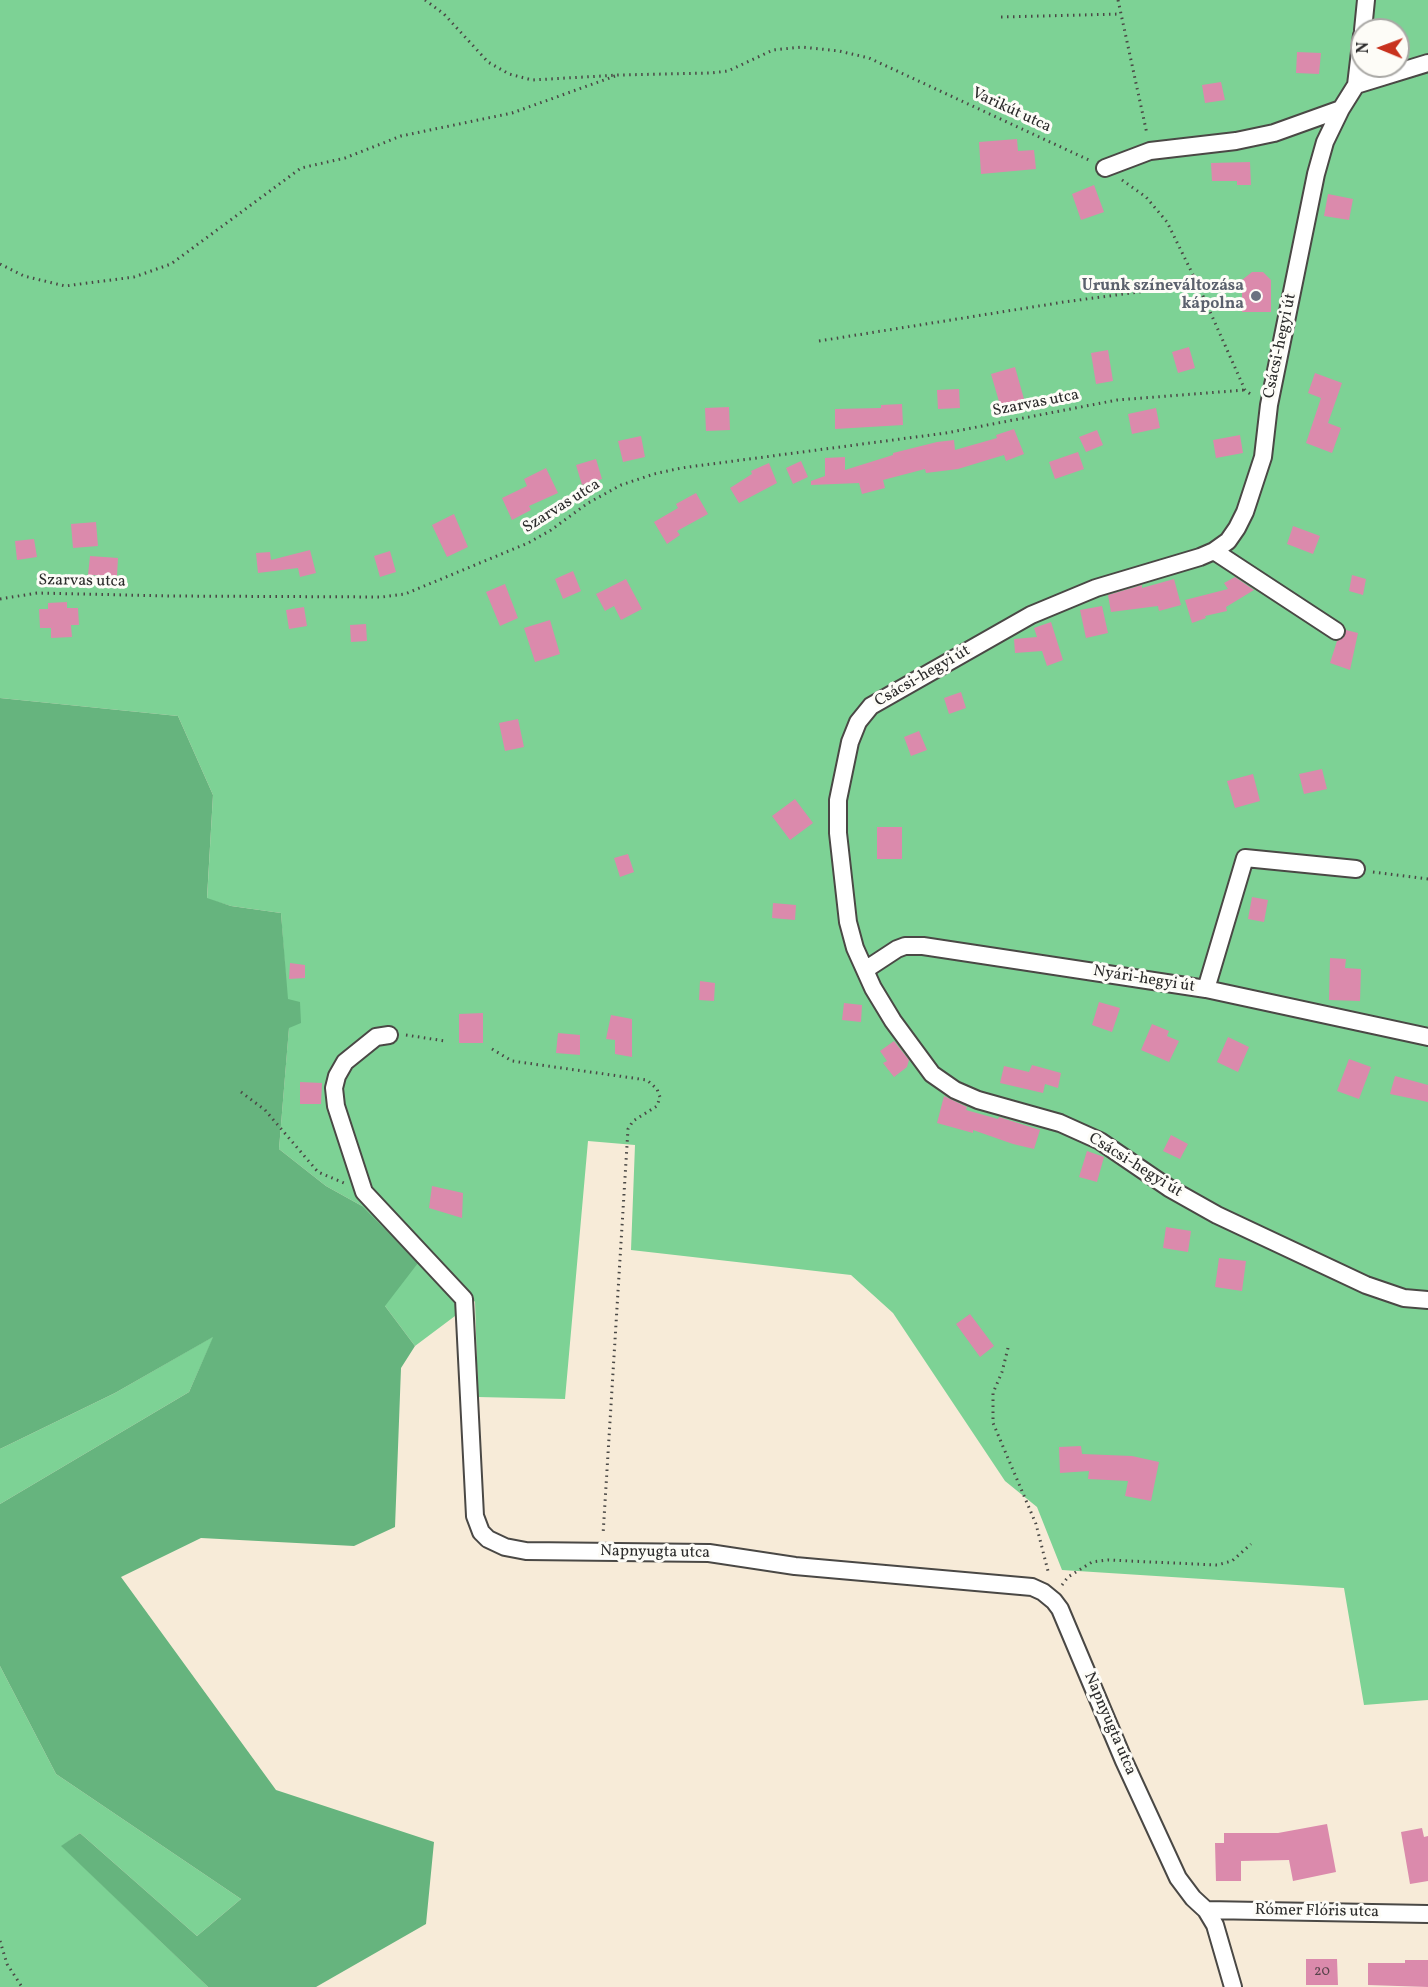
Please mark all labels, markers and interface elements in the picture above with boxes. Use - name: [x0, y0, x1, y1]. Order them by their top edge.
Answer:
- north arrow: [1350, 18, 1410, 78]
- text: N: [1353, 42, 1375, 54]
- street label: Varikút utca: [968, 84, 1054, 138]
- place label: Urunk színeváltozása kápolna: [1082, 277, 1244, 315]
- marker: Urunk színeváltozása kápolna: [1249, 289, 1263, 303]
- street label: Csácsi-hegyi út: [1260, 292, 1302, 400]
- street label: Szarvas utca: [991, 386, 1081, 422]
- street label: Szarvas utca: [520, 476, 604, 538]
- street label: Szarvas utca: [38, 572, 126, 592]
- street label: Csácsi-hegyi út: [872, 642, 974, 712]
- street label: Nyári-hegyi út: [1092, 962, 1196, 998]
- street label: Csácsi-hegyi út: [1085, 1130, 1185, 1202]
- street label: Napnyugta utca: [600, 1542, 710, 1564]
- street label: Napnyugta utca: [1079, 1670, 1139, 1778]
- street label: Rómer Flóris utca: [1255, 1901, 1379, 1923]
- house number: 20: [1314, 1964, 1330, 1980]

